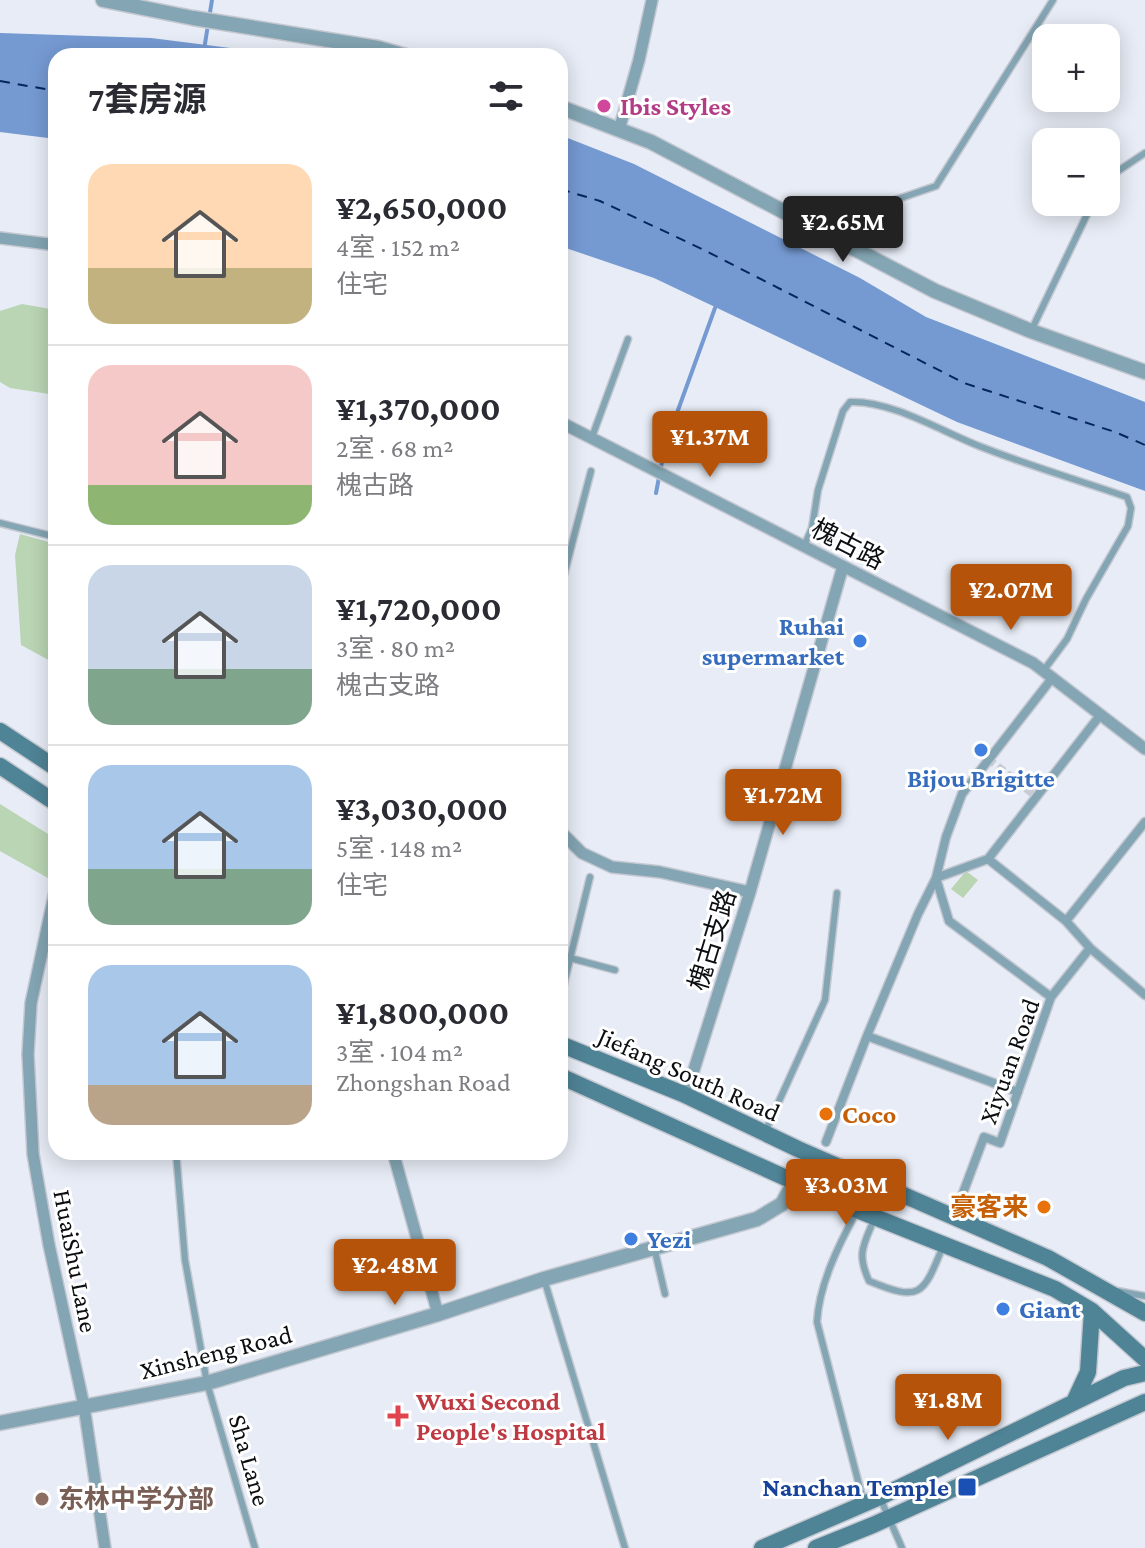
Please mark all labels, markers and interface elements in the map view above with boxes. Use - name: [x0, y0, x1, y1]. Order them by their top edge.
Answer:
- map controls: [1032, 24, 1120, 216]
- button: +: [1032, 24, 1120, 112]
- icon: filters: [484, 74, 528, 118]
- text: 7套房源: [88, 81, 206, 118]
- place label: Ibis Styles: [620, 92, 731, 121]
- marker: Ibis Styles: [595, 97, 613, 115]
- button: −: [1032, 128, 1120, 216]
- text: ¥2,650,000: [336, 189, 507, 226]
- icon: home: [152, 196, 248, 292]
- pin: ¥2.65M: [778, 196, 908, 264]
- text: ¥2.65M: [801, 207, 885, 236]
- text: 4室 · 152 m²: [336, 233, 460, 262]
- text: 住宅: [336, 270, 388, 299]
- text: ¥1,370,000: [336, 390, 501, 427]
- icon: home: [152, 397, 248, 493]
- pin: ¥1.37M: [645, 411, 775, 479]
- text: ¥1.37M: [670, 422, 750, 451]
- text: 2室 · 68 m²: [336, 434, 454, 463]
- text: 槐古路: [336, 471, 414, 500]
- street label: 槐古路: [806, 514, 889, 575]
- pin: ¥2.07M: [946, 564, 1076, 632]
- text: ¥2.07M: [969, 575, 1053, 604]
- text: ¥1,720,000: [336, 590, 502, 627]
- icon: home: [152, 597, 248, 693]
- place label: Ruhai supermarket: [702, 612, 845, 671]
- marker: Ruhai supermarket: [851, 632, 869, 650]
- text: 3室 · 80 m²: [336, 634, 455, 663]
- text: 槐古支路: [336, 671, 440, 700]
- marker: Bijou Brigitte: [972, 741, 990, 759]
- place label: Bijou Brigitte: [907, 764, 1055, 793]
- pin: ¥1.72M: [718, 769, 848, 837]
- text: ¥1.72M: [743, 780, 823, 809]
- text: ¥3,030,000: [336, 790, 508, 827]
- icon: home: [152, 797, 248, 893]
- text: 5室 · 148 m²: [336, 834, 462, 863]
- text: 住宅: [336, 871, 388, 900]
- street label: 槐古支路: [683, 886, 742, 994]
- text: ¥1,800,000: [336, 994, 509, 1031]
- street label: Xiyuan Road: [973, 994, 1046, 1128]
- icon: home: [152, 997, 248, 1093]
- street label: Jiefang South Road: [591, 1020, 785, 1128]
- text: 3室 · 104 m²: [336, 1038, 463, 1067]
- text: Zhongshan Road: [336, 1068, 511, 1097]
- place label: Coco: [842, 1100, 896, 1129]
- marker: Coco: [817, 1105, 835, 1123]
- pin: ¥3.03M: [781, 1159, 911, 1227]
- text: ¥3.03M: [804, 1170, 888, 1199]
- street label: HuaiShu Lane: [47, 1187, 104, 1335]
- place label: 豪客来: [950, 1193, 1028, 1222]
- marker: 豪客来: [1035, 1198, 1053, 1216]
- place label: Yezi: [647, 1225, 692, 1254]
- marker: Yezi: [622, 1230, 640, 1248]
- pin: ¥2.48M: [330, 1239, 460, 1307]
- text: ¥2.48M: [352, 1250, 438, 1279]
- place label: Giant: [1019, 1295, 1081, 1324]
- marker: Giant: [994, 1300, 1012, 1318]
- street label: Xinsheng Road: [137, 1320, 295, 1385]
- pin: ¥1.8M: [892, 1374, 1004, 1442]
- text: ¥1.8M: [913, 1385, 983, 1414]
- place label: Wuxi Second People's Hospital: [415, 1387, 606, 1446]
- marker: Wuxi Second People's Hospital: [387, 1405, 409, 1427]
- street label: Sha Lane: [223, 1411, 276, 1509]
- place label: Nanchan Temple: [762, 1473, 949, 1502]
- marker: Nanchan Temple: [956, 1476, 978, 1498]
- place label: 东林中学分部: [58, 1485, 214, 1514]
- marker: 东林中学分部: [33, 1490, 51, 1508]

